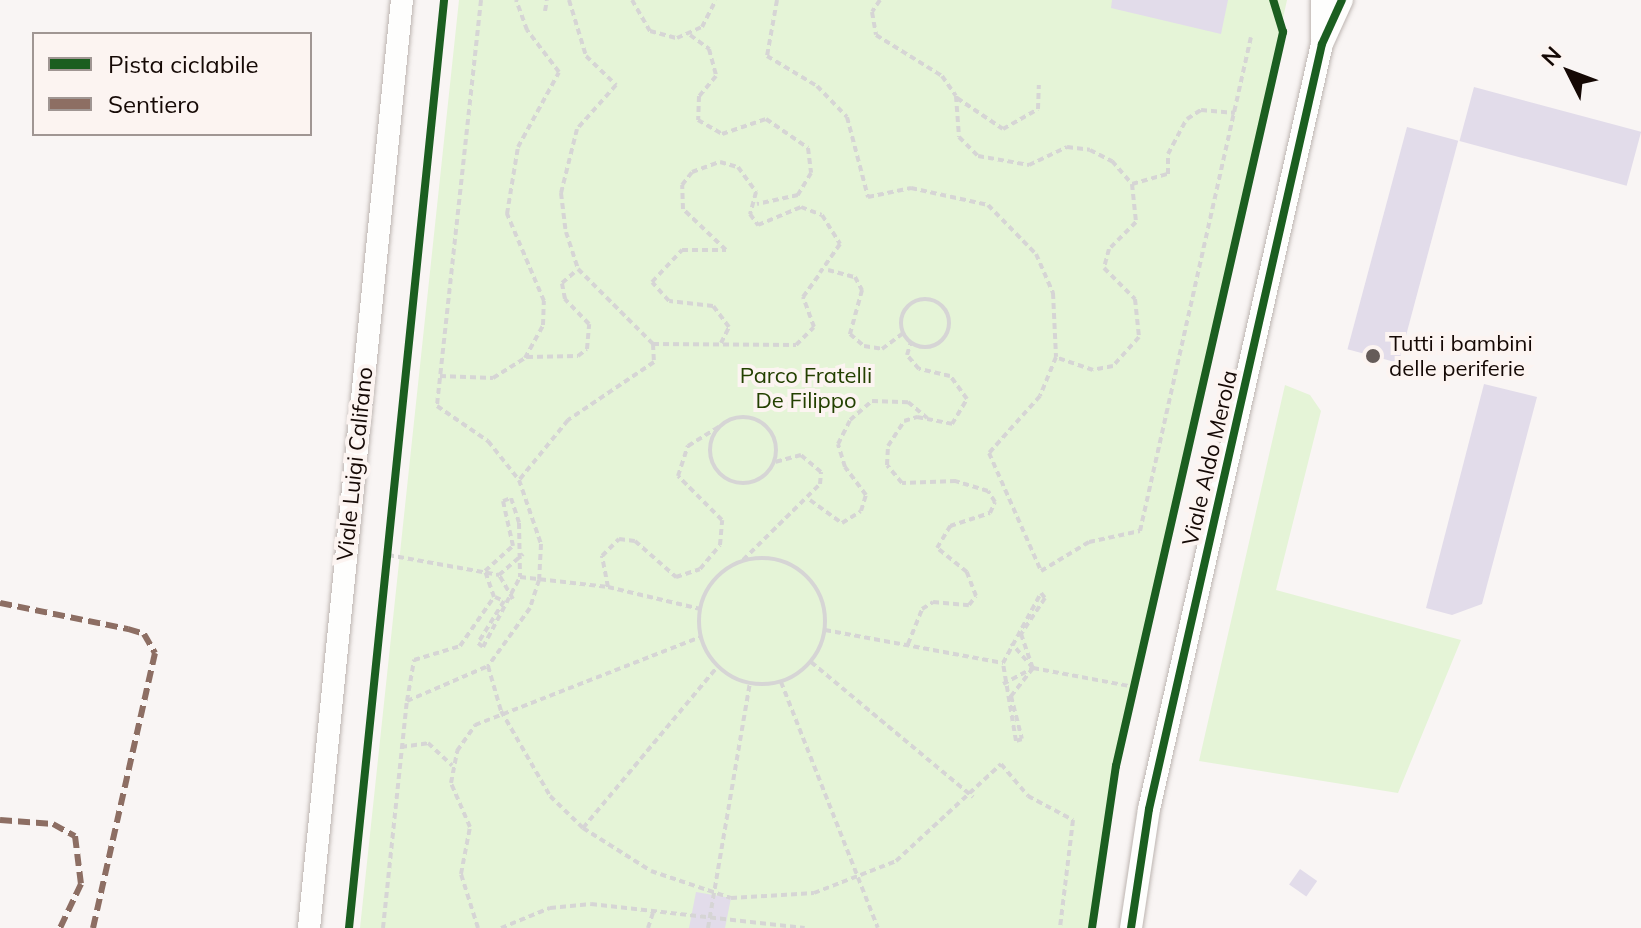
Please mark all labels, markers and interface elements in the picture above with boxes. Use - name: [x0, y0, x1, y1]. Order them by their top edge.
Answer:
- legend: [32, 32, 312, 136]
- north arrow: [1529, 32, 1609, 112]
- text: N: [1535, 40, 1567, 71]
- text: Pista ciclabile: [108, 49, 259, 79]
- text: Sentiero: [108, 89, 200, 119]
- place label: Tutti i bambini delle periferie: [1389, 330, 1533, 382]
- marker: Tutti i bambini delle periferie: [1364, 347, 1382, 365]
- park label: Parco Fratelli De Filippo: [740, 362, 872, 414]
- street label: Viale Luigi Califano: [332, 366, 378, 562]
- street label: Viale Aldo Merola: [1177, 368, 1243, 548]

